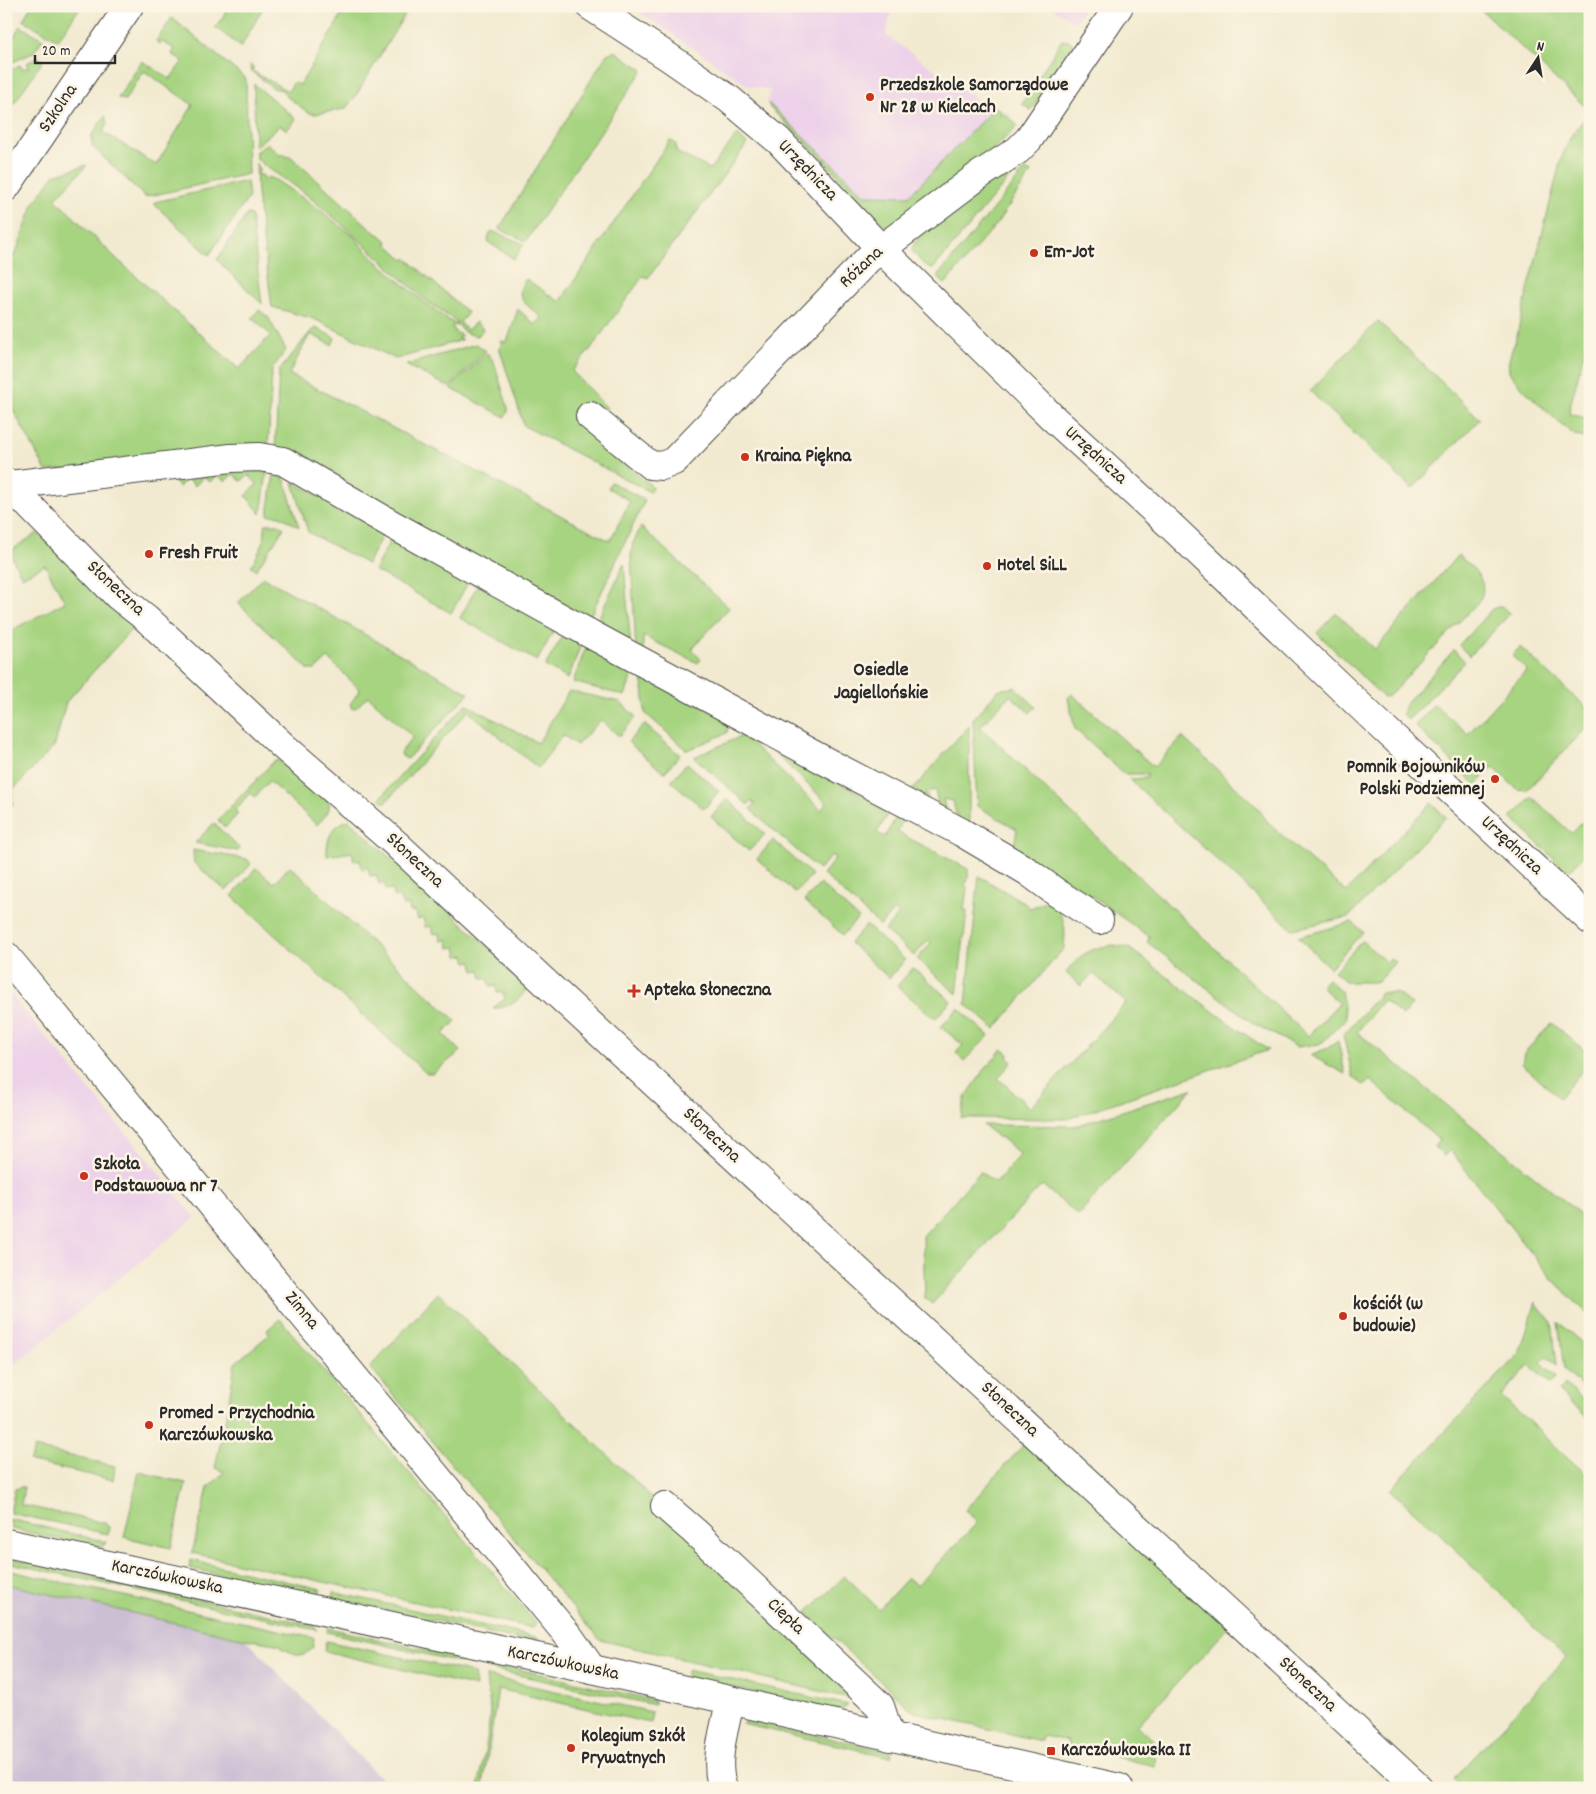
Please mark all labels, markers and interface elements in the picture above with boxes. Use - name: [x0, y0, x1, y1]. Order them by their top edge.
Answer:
- scale bar: [35, 32, 115, 64]
- north arrow: [1514, 32, 1564, 82]
- text: N: [1535, 37, 1546, 58]
- text: 20 m: [42, 41, 70, 63]
- place label: Przedszkole Samorządowe Nr 28 w Kielcach: [880, 73, 1068, 122]
- street label: Szkolna: [33, 78, 86, 139]
- marker: Przedszkole Samorządowe Nr 28 w Kielcach: [864, 91, 876, 103]
- street label: Urzędnicza: [771, 134, 844, 209]
- street label: Różana: [834, 240, 891, 295]
- place label: Em-Jot: [1044, 240, 1095, 267]
- marker: Em-Jot: [1028, 247, 1040, 259]
- street label: Urzędnicza: [1057, 420, 1133, 492]
- place label: Kraina Piękna: [755, 444, 852, 471]
- marker: Kraina Piękna: [739, 451, 751, 463]
- place label: Fresh Fruit: [159, 541, 238, 568]
- marker: Fresh Fruit: [143, 548, 155, 560]
- place label: Hotel SiLL: [997, 553, 1067, 580]
- street label: Słoneczna: [80, 555, 151, 624]
- marker: Hotel SiLL: [981, 560, 993, 572]
- district label: Osiedle Jagiellońskie: [834, 657, 929, 708]
- place label: Pomnik Bojowników Polski Podziemnej: [1347, 755, 1485, 804]
- marker: Pomnik Bojowników Polski Podziemnej: [1489, 773, 1501, 785]
- street label: Urzędnicza: [1474, 810, 1549, 883]
- street label: Słoneczna: [379, 827, 450, 896]
- place label: Apteka Słoneczna: [644, 978, 772, 1005]
- marker: Apteka Słoneczna: [628, 985, 640, 997]
- street label: Słoneczna: [676, 1102, 747, 1171]
- place label: Szkoła Podstawowa nr 7: [94, 1152, 218, 1201]
- marker: Szkoła Podstawowa nr 7: [78, 1170, 90, 1182]
- street label: Zimna: [277, 1286, 326, 1337]
- place label: kościół (w budowie): [1353, 1292, 1423, 1341]
- marker: kościół (w budowie): [1337, 1310, 1349, 1322]
- street label: Słoneczna: [974, 1376, 1045, 1445]
- place label: Promed - Przychodnia Karczówkowska: [159, 1401, 315, 1450]
- marker: Promed - Przychodnia Karczówkowska: [143, 1419, 155, 1431]
- street label: Karczówkowska: [109, 1553, 226, 1603]
- street label: Ciepła: [760, 1592, 811, 1643]
- street label: Karczówkowska: [505, 1639, 622, 1689]
- street label: Słoneczna: [1272, 1651, 1343, 1720]
- place label: Kolegium Szkół Prywatnych: [581, 1724, 685, 1773]
- place label: Karczówkowska II: [1061, 1738, 1191, 1765]
- marker: Kolegium Szkół Prywatnych: [565, 1742, 577, 1754]
- marker: Karczówkowska II: [1045, 1745, 1057, 1757]

